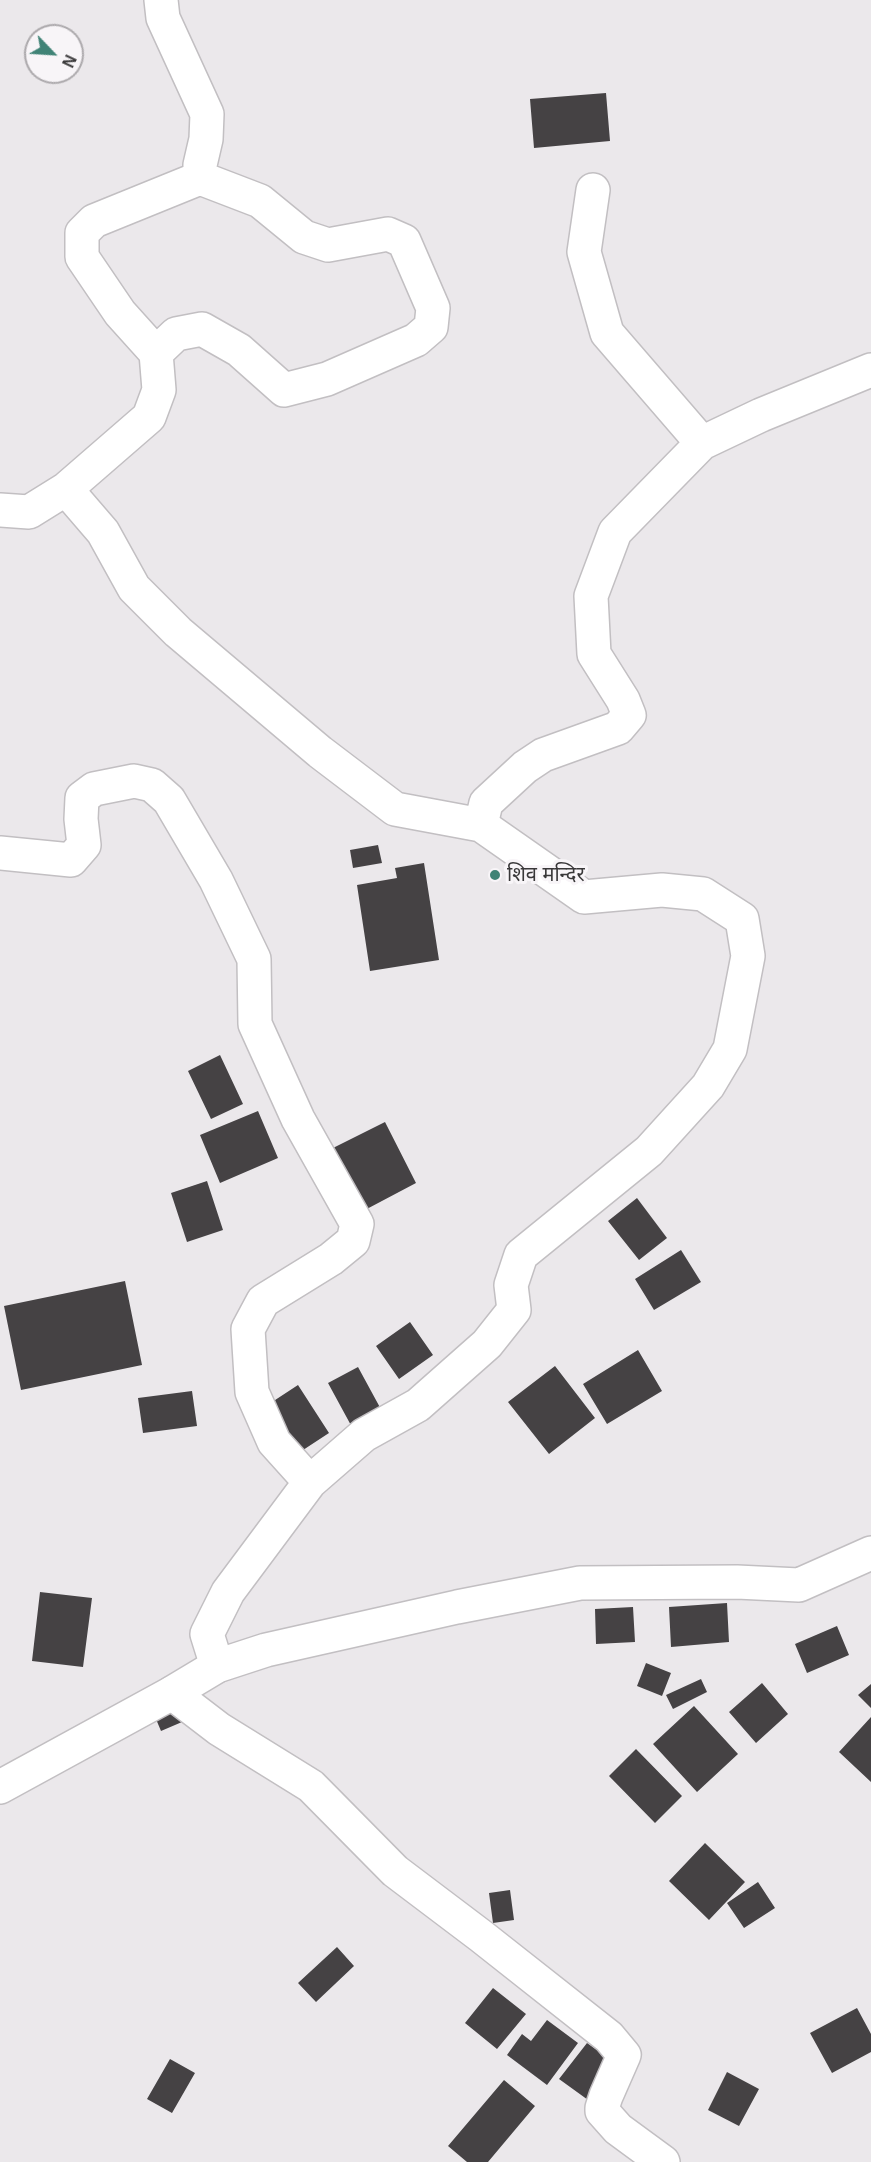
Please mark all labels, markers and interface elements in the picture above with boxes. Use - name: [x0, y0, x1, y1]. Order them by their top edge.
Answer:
- north arrow: [24, 24, 84, 84]
- text: N: [59, 52, 79, 70]
- place label: शिव मन्दिर: [507, 863, 585, 887]
- marker: शिव मन्दिर: [488, 868, 502, 882]

